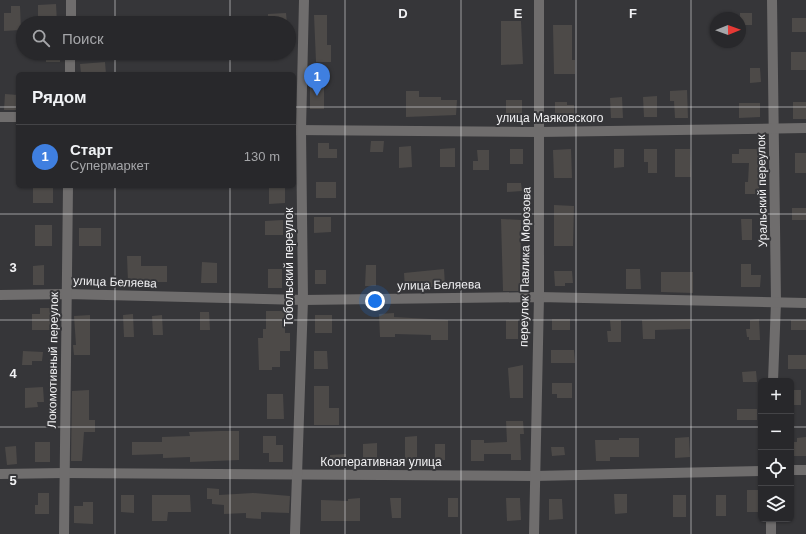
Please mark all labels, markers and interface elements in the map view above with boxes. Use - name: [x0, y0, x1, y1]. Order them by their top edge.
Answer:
- text: D: [398, 6, 408, 21]
- text: E: [514, 6, 523, 21]
- text: F: [629, 6, 637, 21]
- north arrow: [710, 12, 746, 48]
- search box: [16, 16, 296, 60]
- icon: search: [30, 27, 52, 49]
- text: Поиск: [62, 30, 104, 47]
- pin: 1: [304, 63, 330, 96]
- text: Рядом: [32, 88, 87, 107]
- street label: улица Маяковского: [497, 111, 604, 125]
- street label: Уральский переулок: [754, 134, 770, 248]
- text: Старт: [70, 141, 113, 158]
- text: 1: [41, 149, 49, 164]
- text: 130 m: [244, 149, 280, 164]
- text: Супермаркет: [70, 158, 149, 173]
- street label: переулок Павлика Морозова: [517, 187, 533, 347]
- street label: Тобольский переулок: [282, 207, 296, 326]
- text: 3: [9, 260, 17, 275]
- street label: улица Беляева: [73, 274, 157, 290]
- street label: улица Беляева: [397, 277, 481, 293]
- street label: Локомотивный переулок: [45, 291, 61, 428]
- your location: [365, 291, 385, 311]
- text: 4: [9, 366, 17, 381]
- map controls: [758, 378, 794, 522]
- button: +: [758, 378, 794, 414]
- button: −: [758, 414, 794, 450]
- button: locate: [758, 450, 794, 486]
- street label: Кооперативная улица: [320, 455, 442, 469]
- text: 5: [9, 473, 17, 488]
- button: layers: [758, 486, 794, 522]

